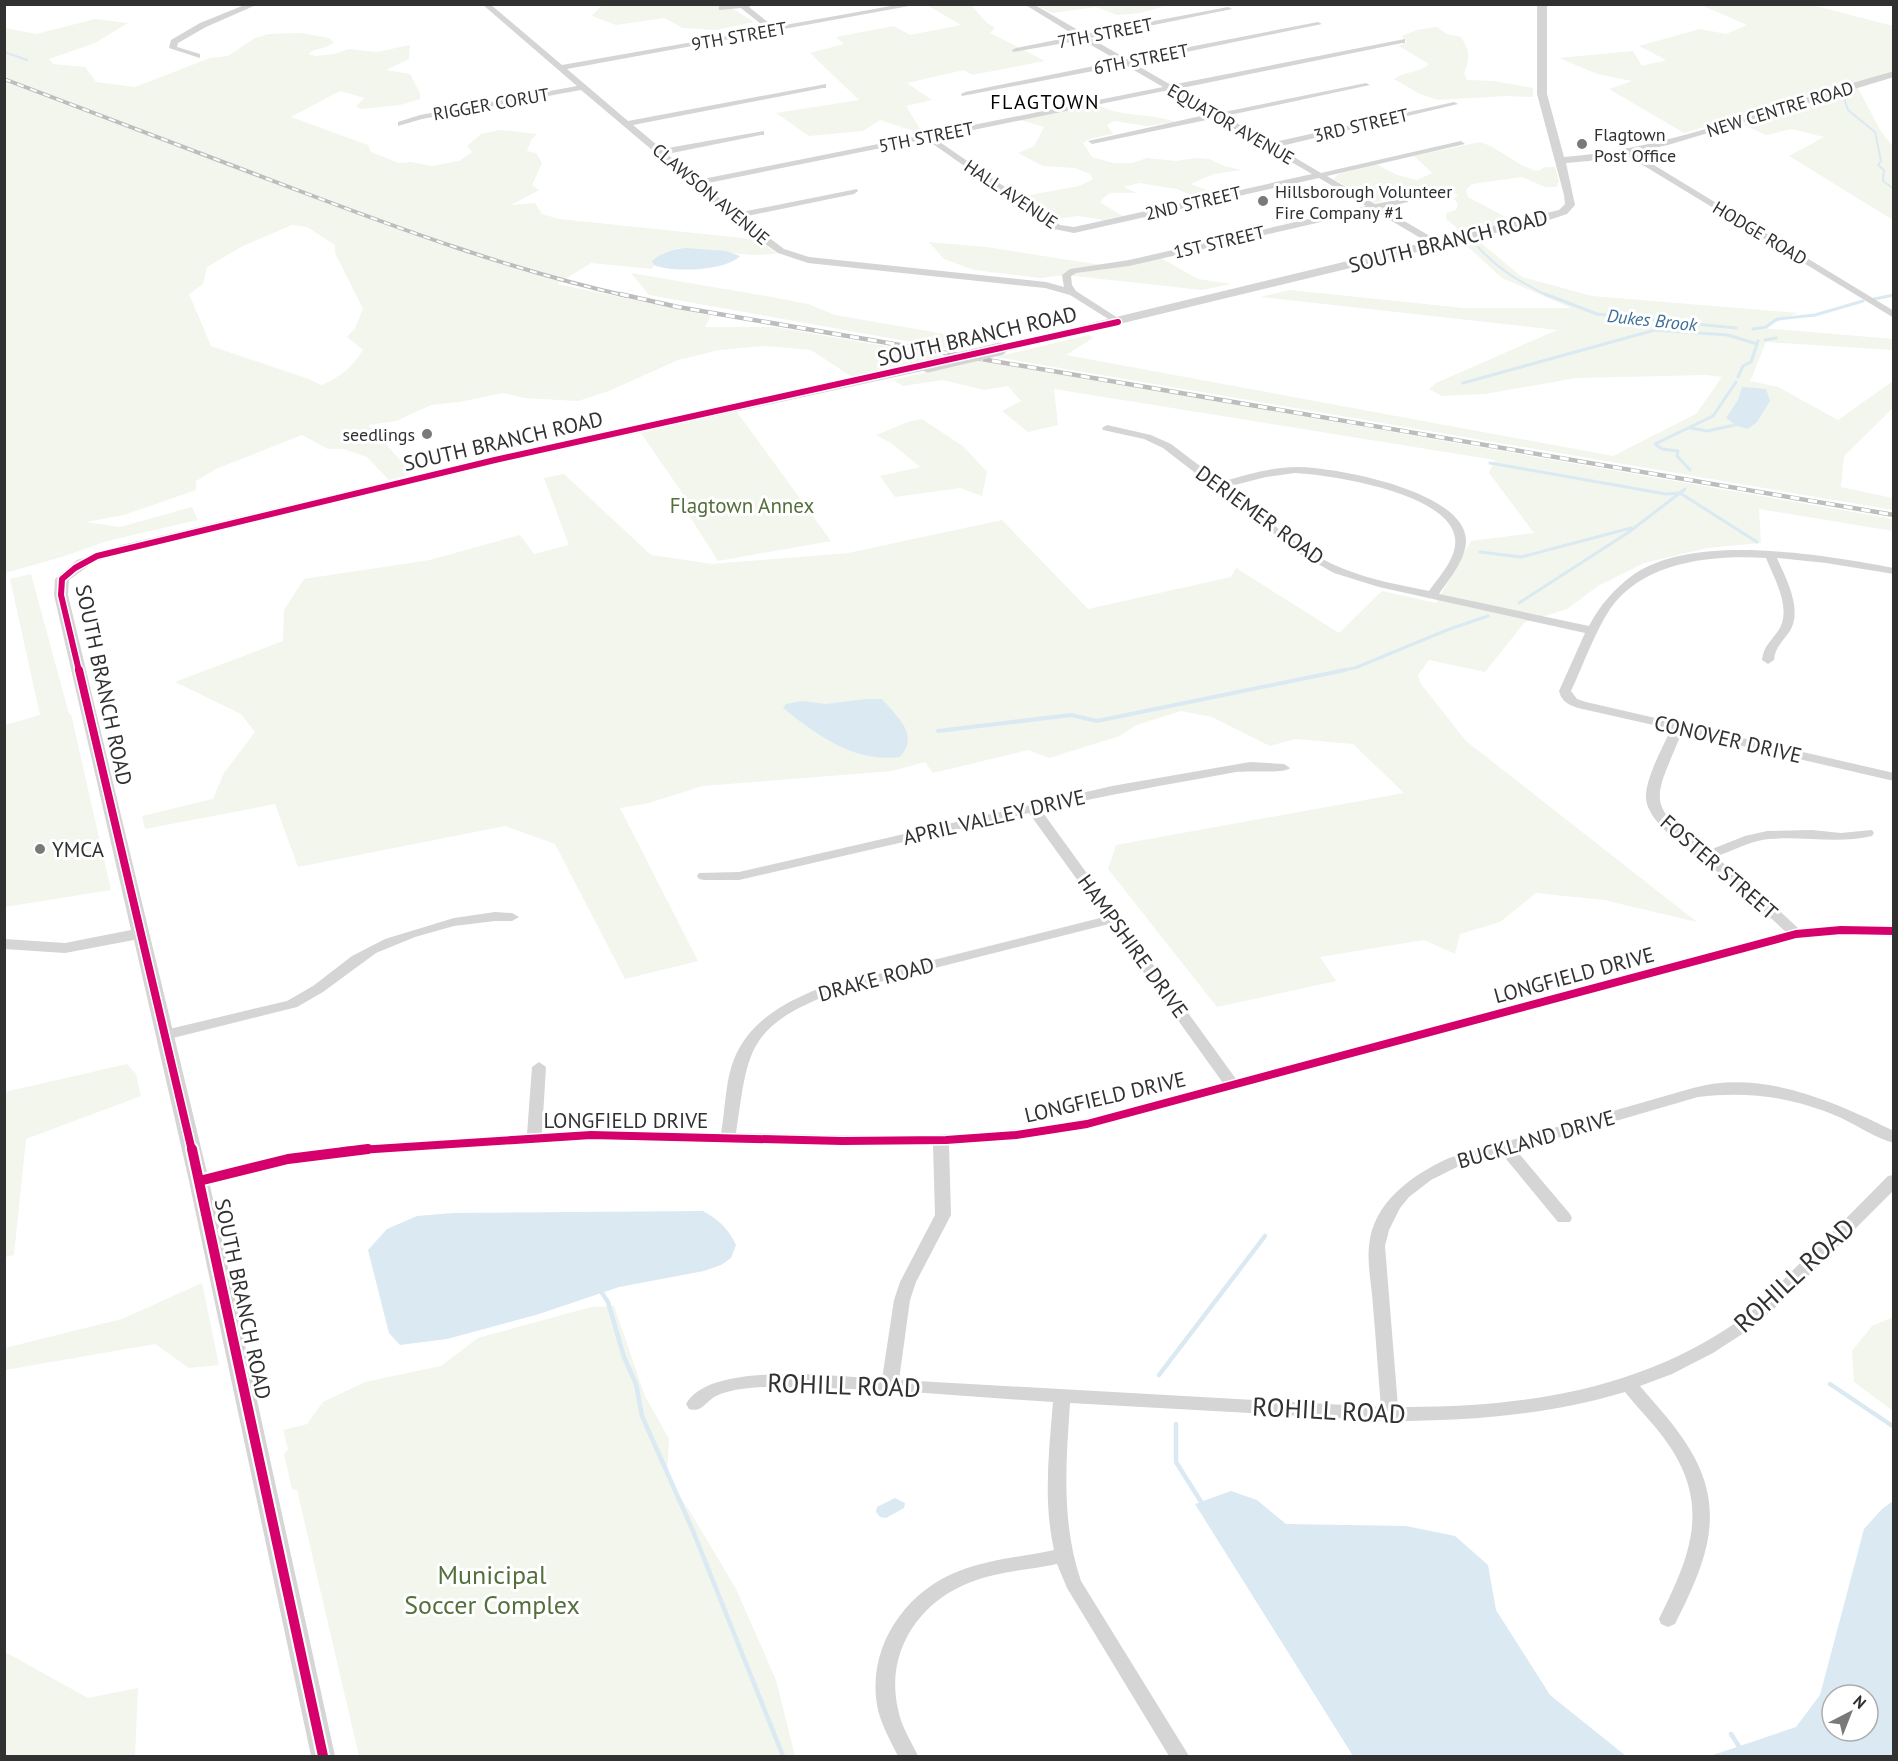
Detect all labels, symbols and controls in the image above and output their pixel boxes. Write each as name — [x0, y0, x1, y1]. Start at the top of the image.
street label: 7TH STREET — [1056, 13, 1154, 53]
street label: 9TH STREET — [690, 16, 788, 56]
street label: 6TH STREET — [1092, 39, 1190, 79]
street label: NEW CENTRE ROAD — [1704, 76, 1856, 142]
street label: EQUATOR AVENUE — [1164, 78, 1298, 170]
street label: RIGGER CORUT — [431, 82, 551, 126]
district label: FLAGTOWN — [990, 89, 1100, 115]
street label: 3RD STREET — [1311, 103, 1411, 147]
street label: 5TH STREET — [877, 117, 975, 157]
place label: Flagtown Post Office — [1594, 123, 1676, 167]
marker: Flagtown Post Office — [1575, 137, 1589, 151]
street label: CLAWSON AVENUE — [648, 138, 774, 250]
street label: HALL AVENUE — [960, 154, 1062, 234]
place label: Hillsborough Volunteer Fire Company #1 — [1275, 180, 1452, 224]
street label: 2ND STREET — [1143, 181, 1243, 225]
marker: Hillsborough Volunteer Fire Company #1 — [1256, 194, 1270, 208]
street label: HODGE ROAD — [1709, 196, 1811, 270]
street label: SOUTH BRANCH ROAD — [1346, 203, 1550, 279]
street label: 1ST STREET — [1171, 220, 1267, 264]
street label: SOUTH BRANCH ROAD — [874, 300, 1080, 372]
water label: Dukes Brook — [1606, 304, 1699, 336]
street label: SOUTH BRANCH ROAD — [400, 405, 606, 477]
place label: seedlings — [342, 423, 415, 446]
marker: seedlings — [420, 427, 434, 441]
street label: DERIEMER ROAD — [1190, 459, 1330, 571]
park label: Flagtown Annex — [670, 492, 815, 519]
street label: SOUTH BRANCH ROAD — [70, 582, 138, 788]
street label: CONOVER DRIVE — [1652, 709, 1804, 769]
street label: APRIL VALLEY DRIVE — [900, 783, 1088, 851]
street label: FOSTER STREET — [1655, 809, 1784, 926]
place label: YMCA — [52, 836, 105, 863]
marker: YMCA — [33, 842, 47, 856]
street label: HAMPSHIRE DRIVE — [1072, 869, 1194, 1023]
street label: LONGFIELD DRIVE — [1491, 941, 1657, 1009]
street label: DRAKE ROAD — [815, 951, 937, 1007]
street label: LONGFIELD DRIVE — [1022, 1065, 1188, 1129]
street label: BUCKLAND DRIVE — [1454, 1104, 1618, 1174]
street label: LONGFIELD DRIVE — [544, 1107, 708, 1134]
street label: SOUTH BRANCH ROAD — [209, 1196, 277, 1402]
street label: ROHILL ROAD — [1727, 1211, 1861, 1339]
street label: ROHILL ROAD — [767, 1366, 921, 1404]
street label: ROHILL ROAD — [1251, 1390, 1407, 1430]
park label: Municipal Soccer Complex — [404, 1558, 580, 1621]
north arrow — [1820, 1683, 1880, 1743]
text: N — [1849, 1691, 1871, 1713]

